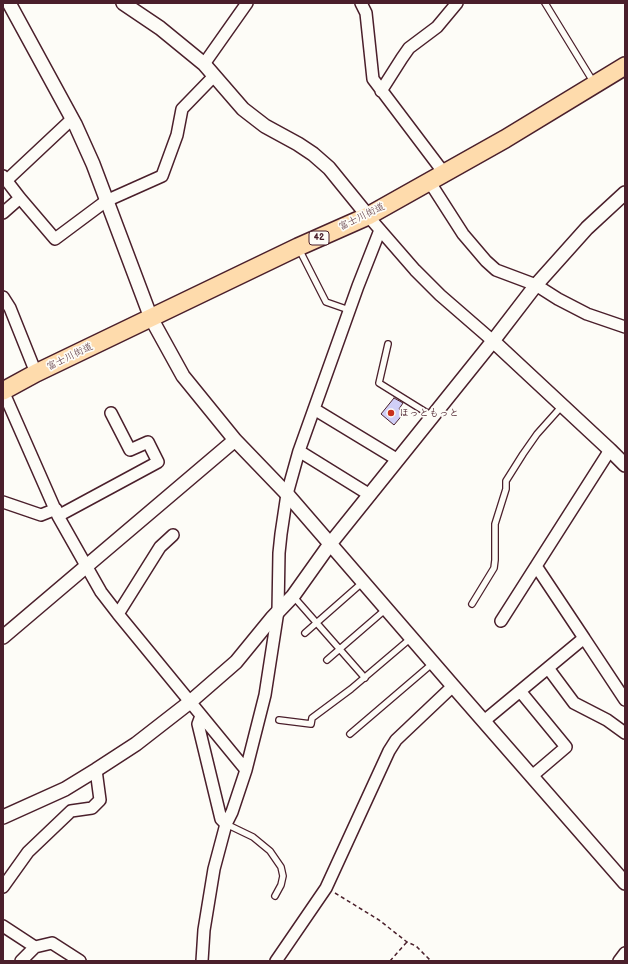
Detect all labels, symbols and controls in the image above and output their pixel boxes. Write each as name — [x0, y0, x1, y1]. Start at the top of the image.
street label: 富士川街道 — [337, 201, 387, 233]
road number: 42 — [309, 231, 329, 245]
street label: 富士川街道 — [45, 341, 95, 373]
place label: ほっともっと — [399, 407, 459, 419]
marker: ほっともっと — [386, 408, 396, 418]

